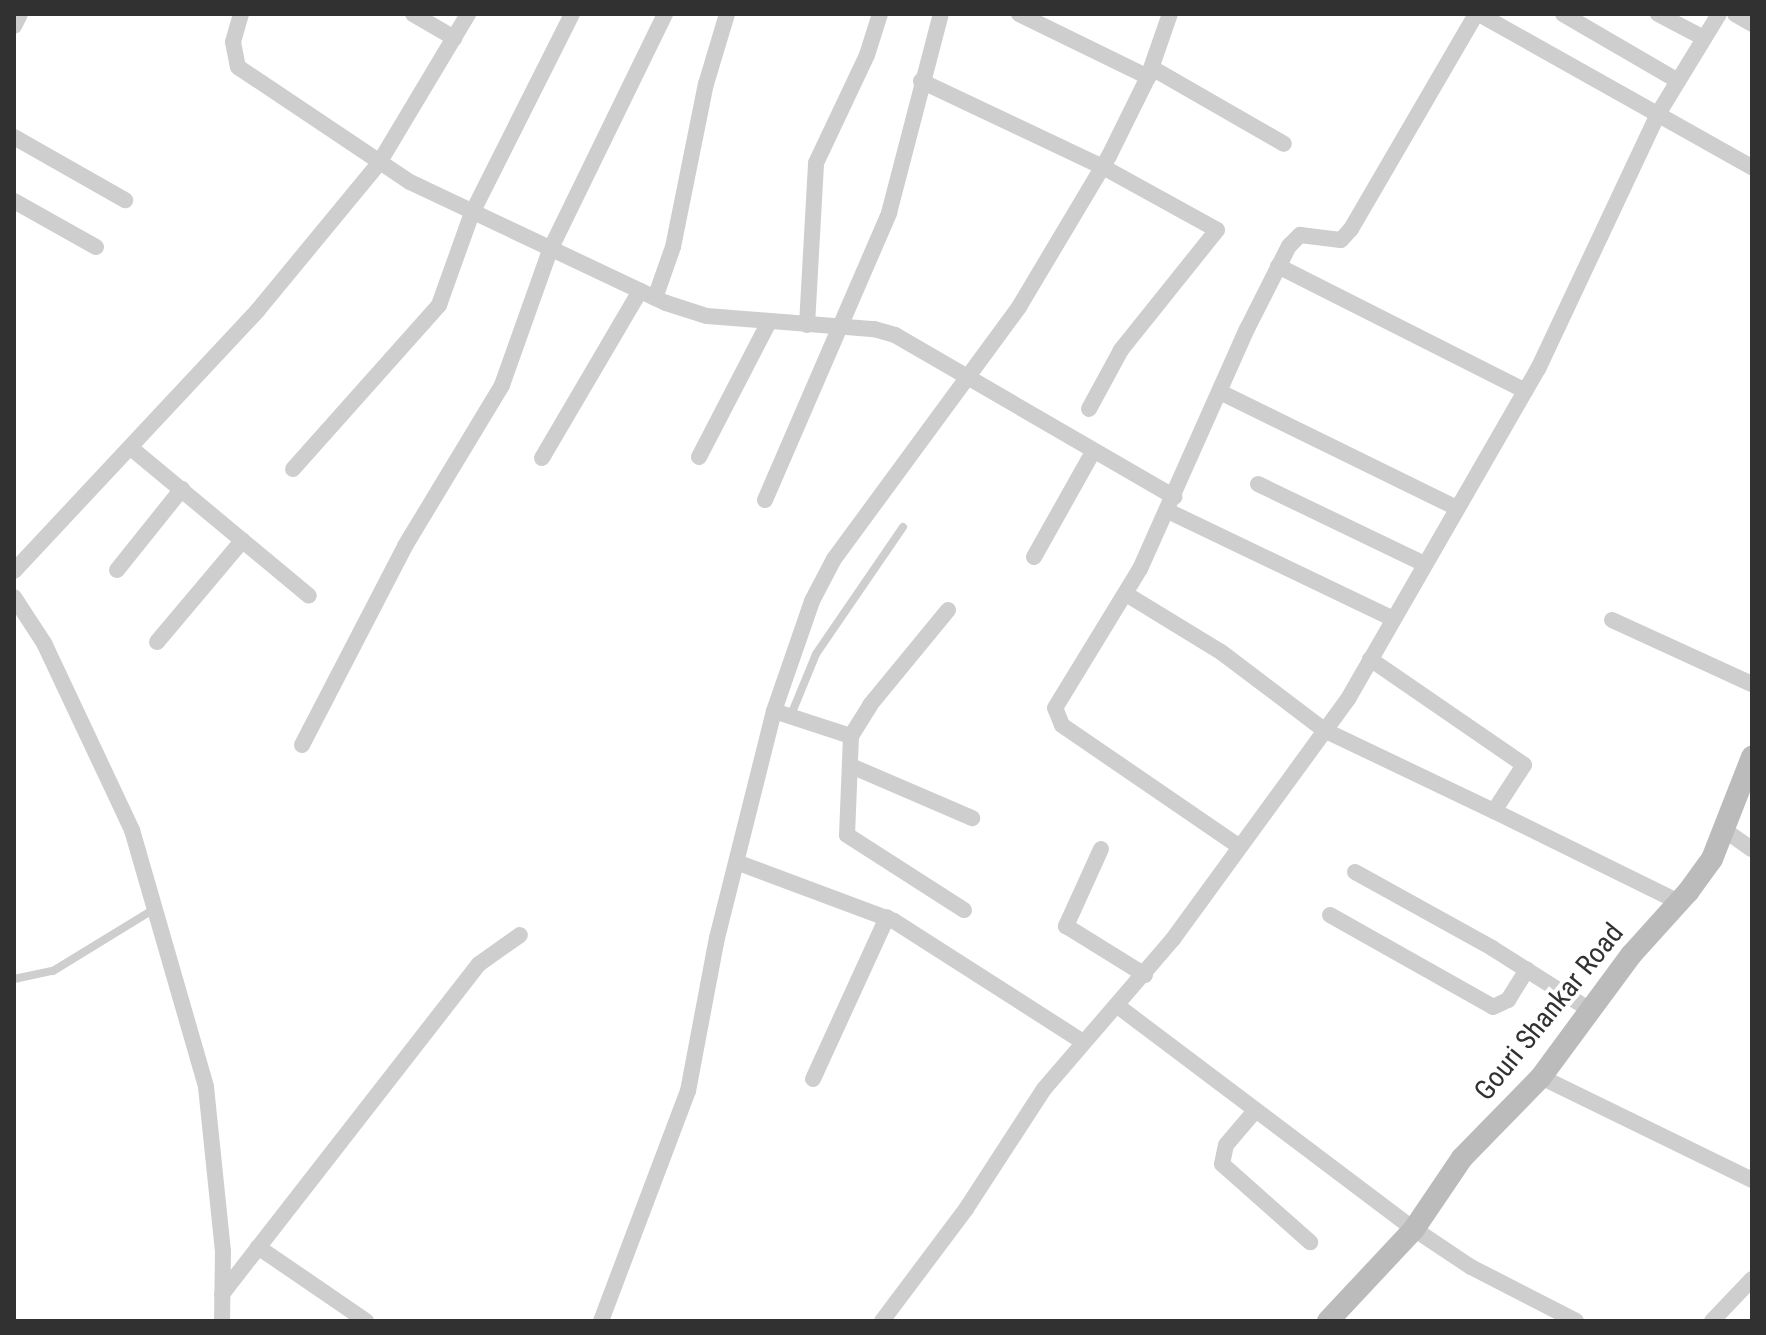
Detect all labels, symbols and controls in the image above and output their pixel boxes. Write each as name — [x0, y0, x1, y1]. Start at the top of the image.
street label: Gouri Shankar Road — [1467, 917, 1631, 1107]

